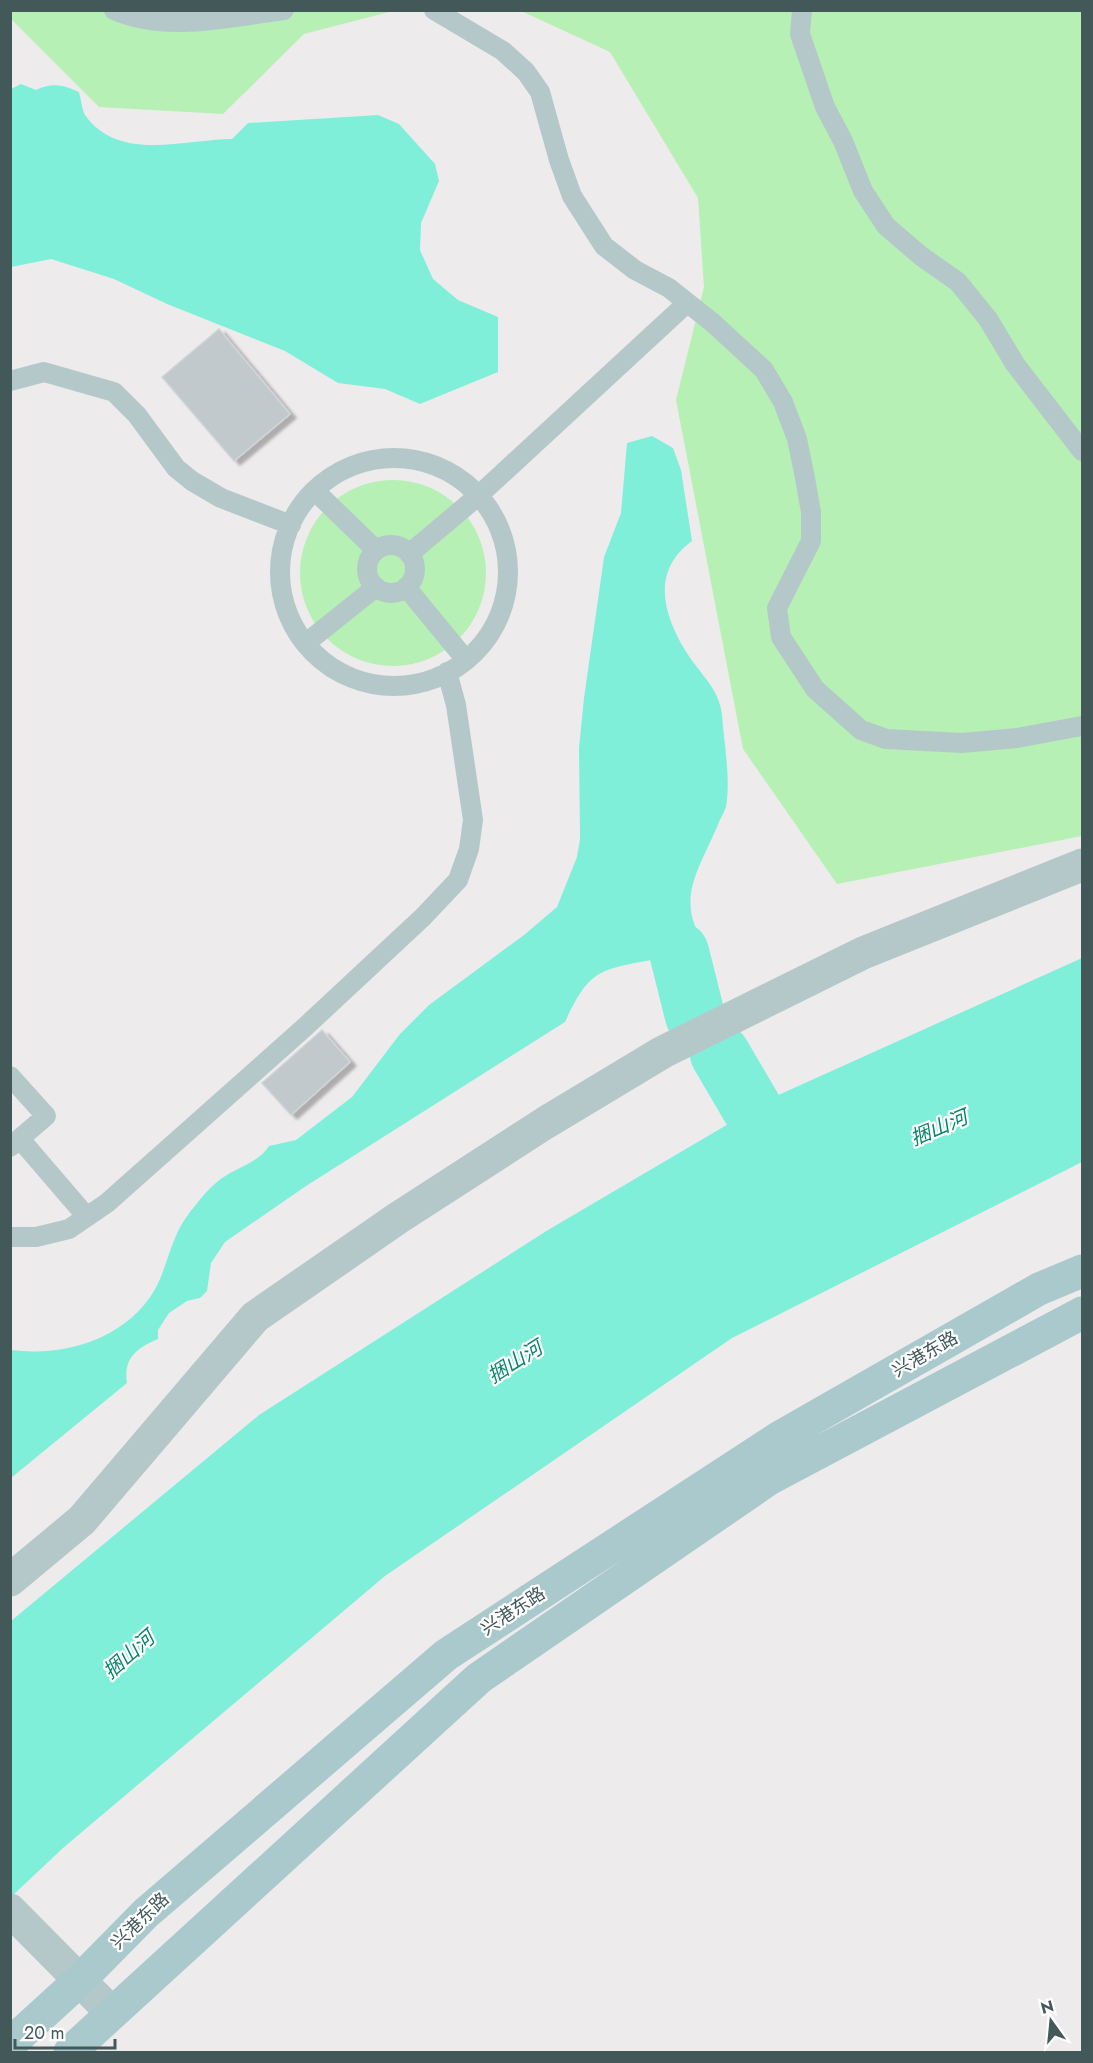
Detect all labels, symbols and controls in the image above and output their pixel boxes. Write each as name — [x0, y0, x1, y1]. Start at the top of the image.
water label: 捆山河 — [906, 1101, 976, 1153]
street label: 兴港东路 — [887, 1325, 963, 1383]
water label: 捆山河 — [482, 1332, 552, 1390]
street label: 兴港东路 — [476, 1580, 550, 1642]
water label: 捆山河 — [97, 1622, 164, 1686]
street label: 兴港东路 — [105, 1887, 175, 1955]
north arrow — [1021, 1991, 1081, 2051]
text: N — [1038, 1994, 1056, 2020]
scale bar — [15, 2012, 116, 2050]
text: 20 m — [24, 2020, 64, 2046]

